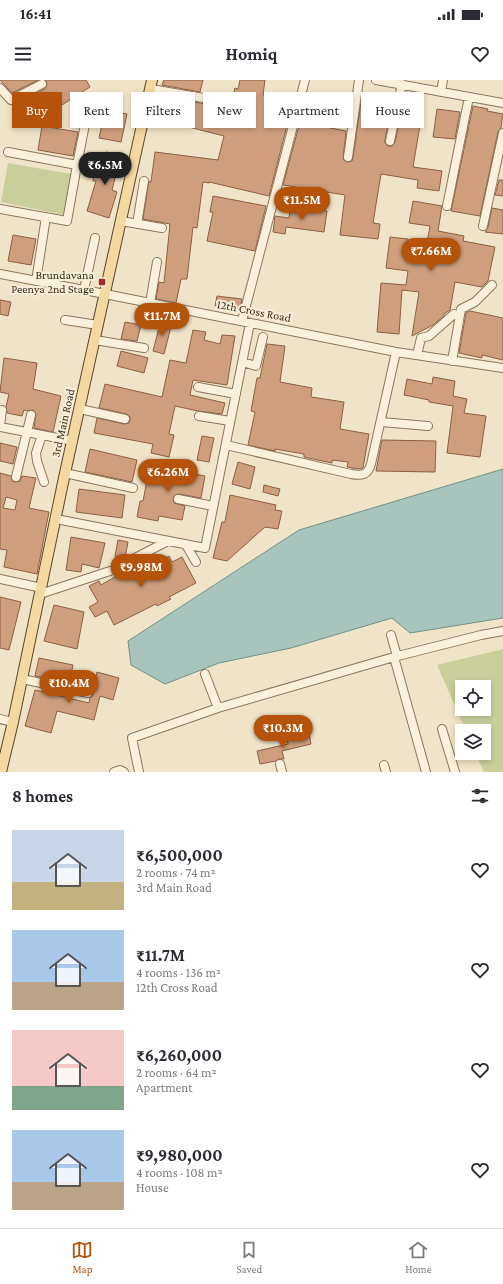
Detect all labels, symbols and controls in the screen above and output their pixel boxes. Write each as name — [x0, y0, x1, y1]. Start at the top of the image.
text: 16:41 — [20, 6, 52, 22]
icon: menu — [12, 43, 34, 65]
icon: heart — [469, 43, 491, 65]
text: Homiq — [226, 44, 277, 64]
chip: Buy — [12, 92, 62, 128]
chip: Rent — [70, 92, 123, 128]
chip: Filters — [131, 92, 195, 128]
chip: New — [203, 92, 256, 128]
chip: Apartment — [264, 92, 353, 128]
chip: House — [361, 92, 424, 128]
pin: ₹6.5M — [77, 152, 133, 186]
text: ₹6.5M — [88, 157, 122, 172]
pin: ₹11.5M — [269, 187, 335, 221]
text: ₹11.5M — [283, 192, 321, 207]
pin: ₹7.66M — [398, 238, 464, 272]
text: ₹7.66M — [411, 243, 451, 258]
place label: Brundavana Peenya 2nd Stage — [11, 268, 94, 296]
marker: Brundavana Peenya 2nd Stage — [97, 277, 107, 287]
street label: 12th Cross Road — [216, 297, 293, 325]
pin: ₹11.7M — [129, 303, 195, 337]
text: ₹11.7M — [143, 308, 181, 323]
street label: 3rd Main Road — [48, 387, 78, 459]
pin: ₹6.26M — [135, 459, 201, 493]
text: ₹6.26M — [147, 464, 189, 479]
pin: ₹9.98M — [108, 554, 174, 588]
text: ₹9.98M — [120, 559, 162, 574]
pin: ₹10.4M — [36, 670, 102, 704]
text: ₹10.4M — [49, 675, 90, 690]
map controls — [455, 680, 491, 760]
button: locate — [455, 680, 491, 716]
pin: ₹10.3M — [250, 715, 316, 749]
text: ₹10.3M — [263, 720, 303, 735]
button: layers — [455, 724, 491, 760]
icon: filters — [469, 785, 491, 807]
text: 8 homes — [12, 787, 73, 806]
icon: home — [44, 846, 92, 894]
text: ₹6,500,000 — [136, 846, 223, 865]
icon: heart — [469, 859, 491, 881]
text: 2 rooms · 74 m² — [136, 865, 216, 880]
text: 3rd Main Road — [136, 880, 212, 895]
icon: home — [44, 946, 92, 994]
text: ₹11.7M — [136, 946, 185, 965]
icon: heart — [469, 959, 491, 981]
text: 4 rooms · 136 m² — [136, 965, 221, 980]
text: 12th Cross Road — [136, 980, 218, 995]
icon: home — [44, 1046, 92, 1094]
text: ₹6,260,000 — [136, 1046, 222, 1065]
icon: heart — [469, 1059, 491, 1081]
text: 2 rooms · 64 m² — [136, 1065, 217, 1080]
text: Apartment — [136, 1080, 193, 1095]
icon: home — [44, 1146, 92, 1194]
text: ₹9,980,000 — [136, 1146, 223, 1165]
icon: heart — [469, 1159, 491, 1181]
text: 4 rooms · 108 m² — [136, 1165, 223, 1180]
text: House — [136, 1180, 169, 1195]
tab: Map — [71, 1239, 93, 1275]
tab: Saved — [236, 1239, 262, 1275]
tab: Home — [405, 1239, 432, 1275]

